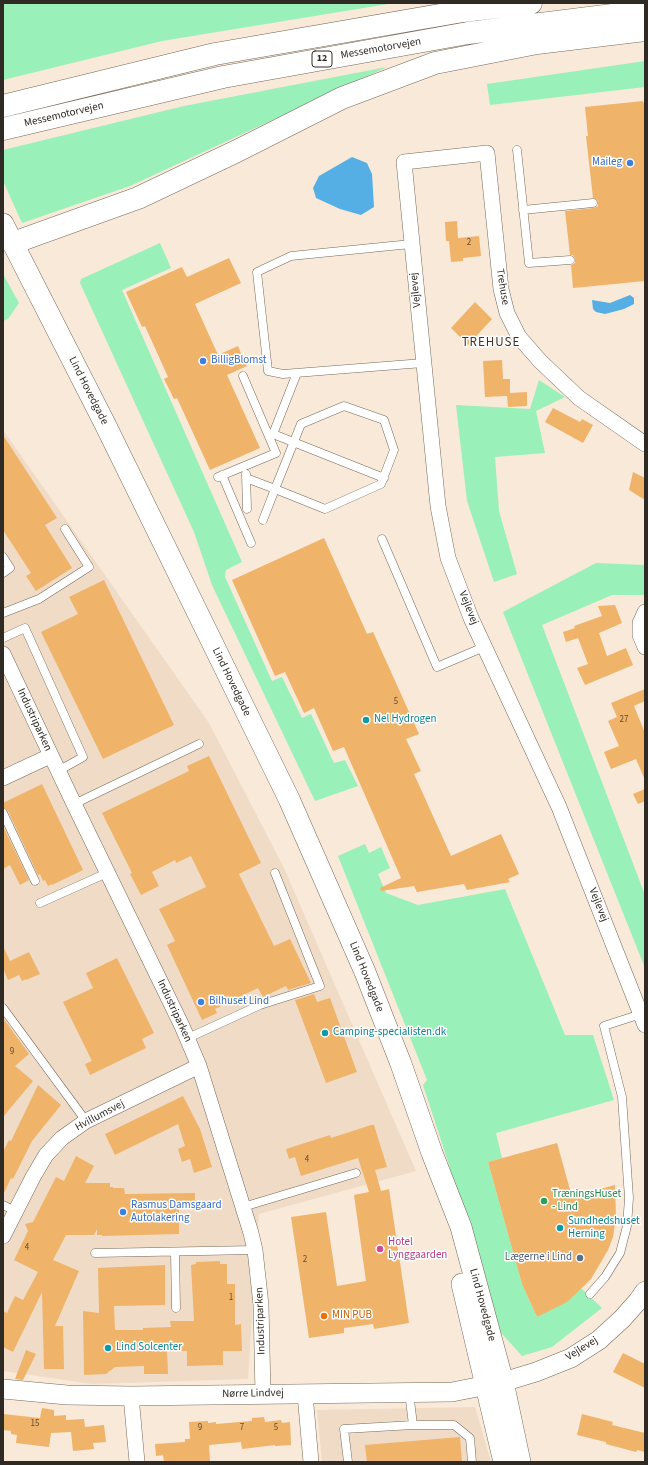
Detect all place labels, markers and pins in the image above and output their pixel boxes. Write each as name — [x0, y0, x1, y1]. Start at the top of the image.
place label: Maileg — [592, 156, 622, 170]
marker: Maileg — [625, 158, 635, 168]
place label: BilligBlomst — [211, 354, 266, 368]
marker: BilligBlomst — [198, 356, 208, 366]
place label: Nel Hydrogen — [374, 713, 436, 727]
marker: Nel Hydrogen — [361, 715, 371, 725]
place label: Bilhuset Lind — [209, 995, 269, 1009]
marker: Bilhuset Lind — [196, 997, 206, 1007]
place label: Camping-specialisten.dk — [333, 1026, 446, 1040]
marker: Camping-specialisten.dk — [320, 1028, 330, 1038]
place label: TræningsHuset - Lind — [552, 1188, 621, 1214]
marker: TræningsHuset - Lind — [539, 1196, 549, 1206]
place label: Rasmus Damsgaard Autolakering — [131, 1199, 222, 1225]
marker: Rasmus Damsgaard Autolakering — [118, 1207, 128, 1217]
place label: Sundhedshuset Herning — [568, 1215, 640, 1241]
marker: Sundhedshuset Herning — [555, 1223, 565, 1233]
place label: Hotel Lynggaarden — [388, 1236, 447, 1262]
marker: Hotel Lynggaarden — [375, 1244, 385, 1254]
place label: Lægerne i Lind — [505, 1251, 572, 1265]
marker: Lægerne i Lind — [575, 1253, 585, 1263]
place label: MIN PUB — [332, 1309, 372, 1323]
marker: MIN PUB — [319, 1311, 329, 1321]
place label: Lind Solcenter — [116, 1341, 182, 1355]
marker: Lind Solcenter — [103, 1343, 113, 1353]

